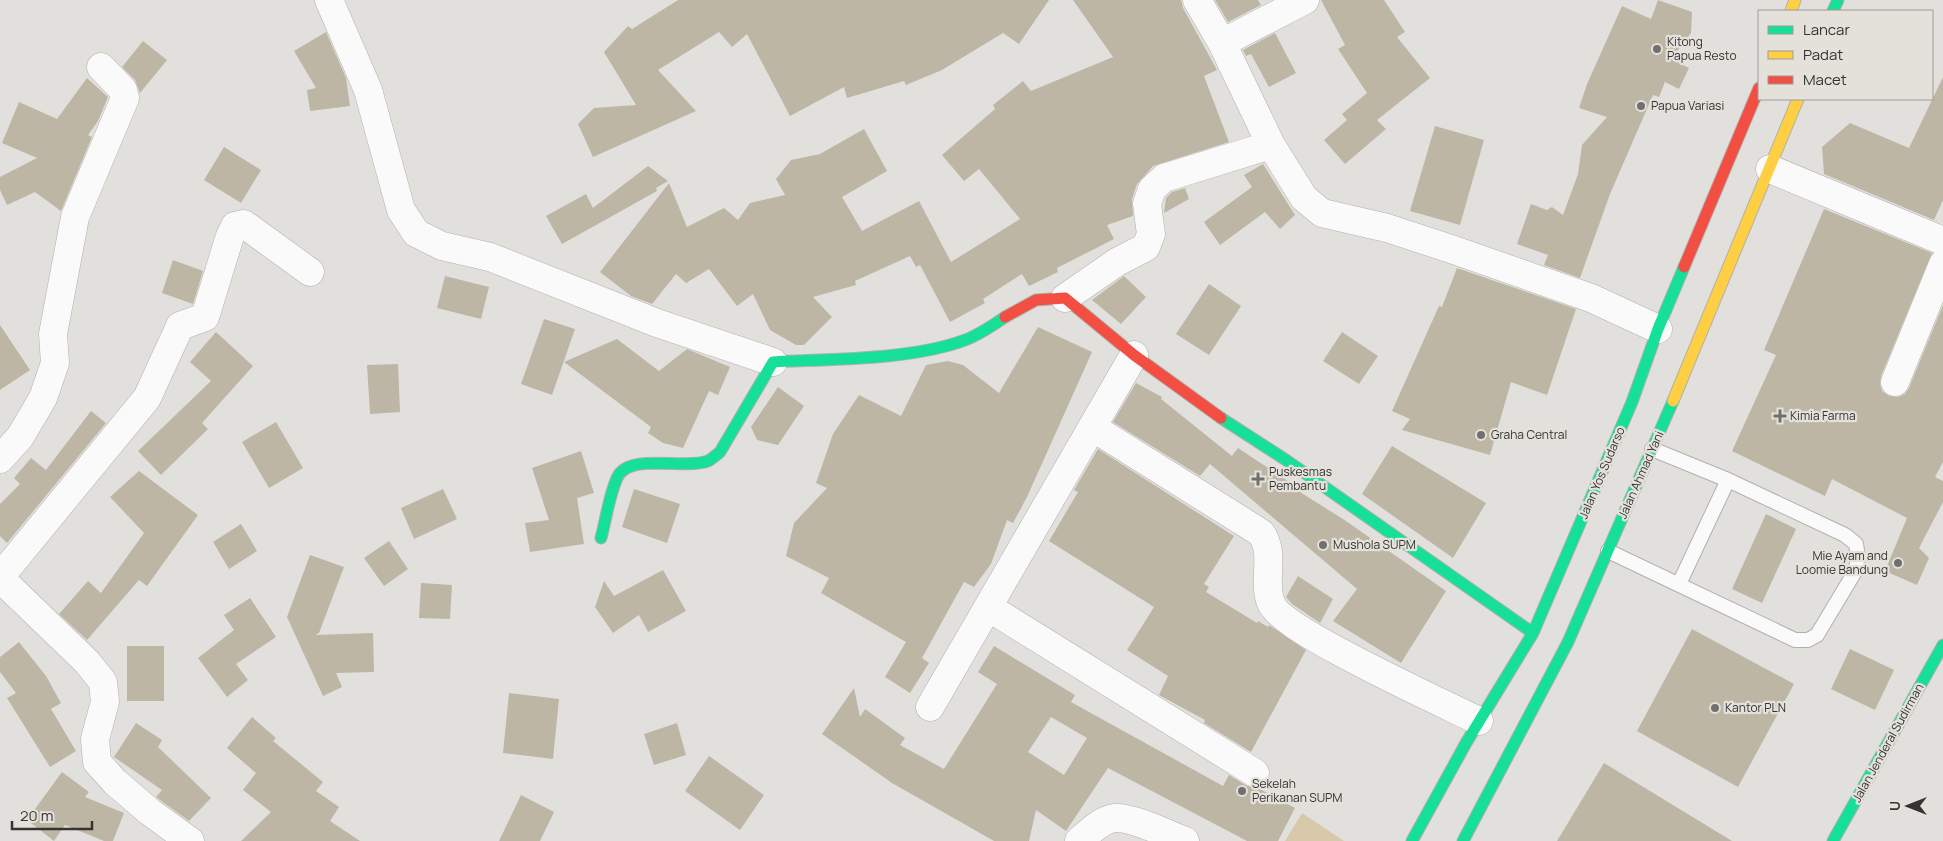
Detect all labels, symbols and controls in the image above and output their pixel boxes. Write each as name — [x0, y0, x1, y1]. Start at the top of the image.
legend — [1758, 10, 1933, 100]
text: Lancar — [1803, 19, 1850, 40]
place label: Kitong Papua Resto — [1667, 33, 1736, 64]
marker: Kitong Papua Resto — [1651, 43, 1663, 55]
text: Padat — [1803, 44, 1843, 65]
text: Macet — [1803, 69, 1847, 90]
place label: Papua Variasi — [1651, 97, 1724, 114]
marker: Papua Variasi — [1635, 100, 1647, 112]
place label: Kimia Farma — [1790, 407, 1856, 424]
marker: Kimia Farma — [1774, 410, 1786, 422]
street label: Jalan Yos Sudarso — [1574, 424, 1629, 521]
place label: Graha Central — [1491, 426, 1567, 443]
street label: Jalan Ahmad Yani — [1614, 428, 1668, 521]
marker: Graha Central — [1475, 429, 1487, 441]
place label: Puskesmas Pembantu — [1269, 463, 1332, 494]
marker: Puskesmas Pembantu — [1251, 472, 1265, 486]
place label: Mushola SUPM — [1333, 536, 1416, 553]
marker: Mushola SUPM — [1317, 539, 1329, 551]
place label: Mie Ayam and Loomie Bandung — [1796, 547, 1888, 578]
marker: Mie Ayam and Loomie Bandung — [1892, 557, 1904, 569]
street label: Jalan Jenderal Sudirman — [1848, 680, 1927, 805]
place label: Kantor PLN — [1725, 699, 1786, 716]
marker: Kantor PLN — [1709, 702, 1721, 714]
place label: Sekelah Perikanan SUPM — [1252, 775, 1342, 806]
north arrow — [1883, 781, 1933, 831]
marker: Sekelah Perikanan SUPM — [1236, 785, 1248, 797]
scale bar — [12, 798, 92, 830]
text: U — [1885, 801, 1904, 811]
text: 20 m — [20, 805, 53, 826]

